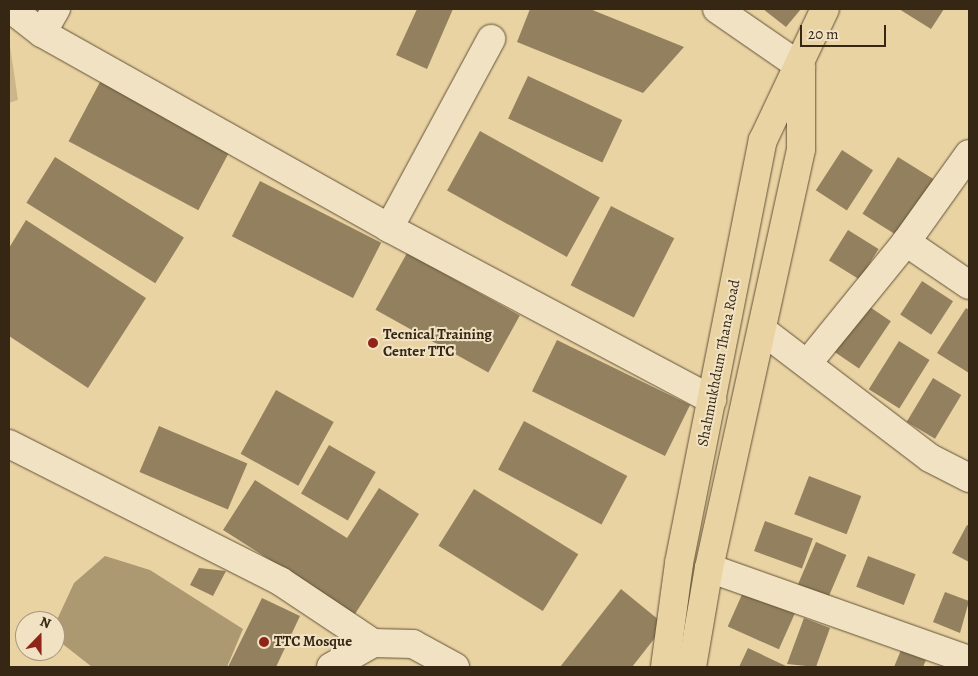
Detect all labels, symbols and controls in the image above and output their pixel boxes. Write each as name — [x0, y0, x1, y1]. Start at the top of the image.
scale bar — [803, 15, 889, 47]
text: 20 m — [808, 24, 839, 44]
street label: Shahmukhdum Thana Road — [694, 278, 744, 448]
place label: Tecnical Training Center TTC — [383, 325, 492, 360]
marker: Tecnical Training Center TTC — [367, 337, 379, 349]
north arrow — [15, 611, 65, 661]
text: N — [37, 612, 54, 633]
place label: TTC Mosque — [274, 633, 352, 651]
marker: TTC Mosque — [258, 636, 270, 648]

